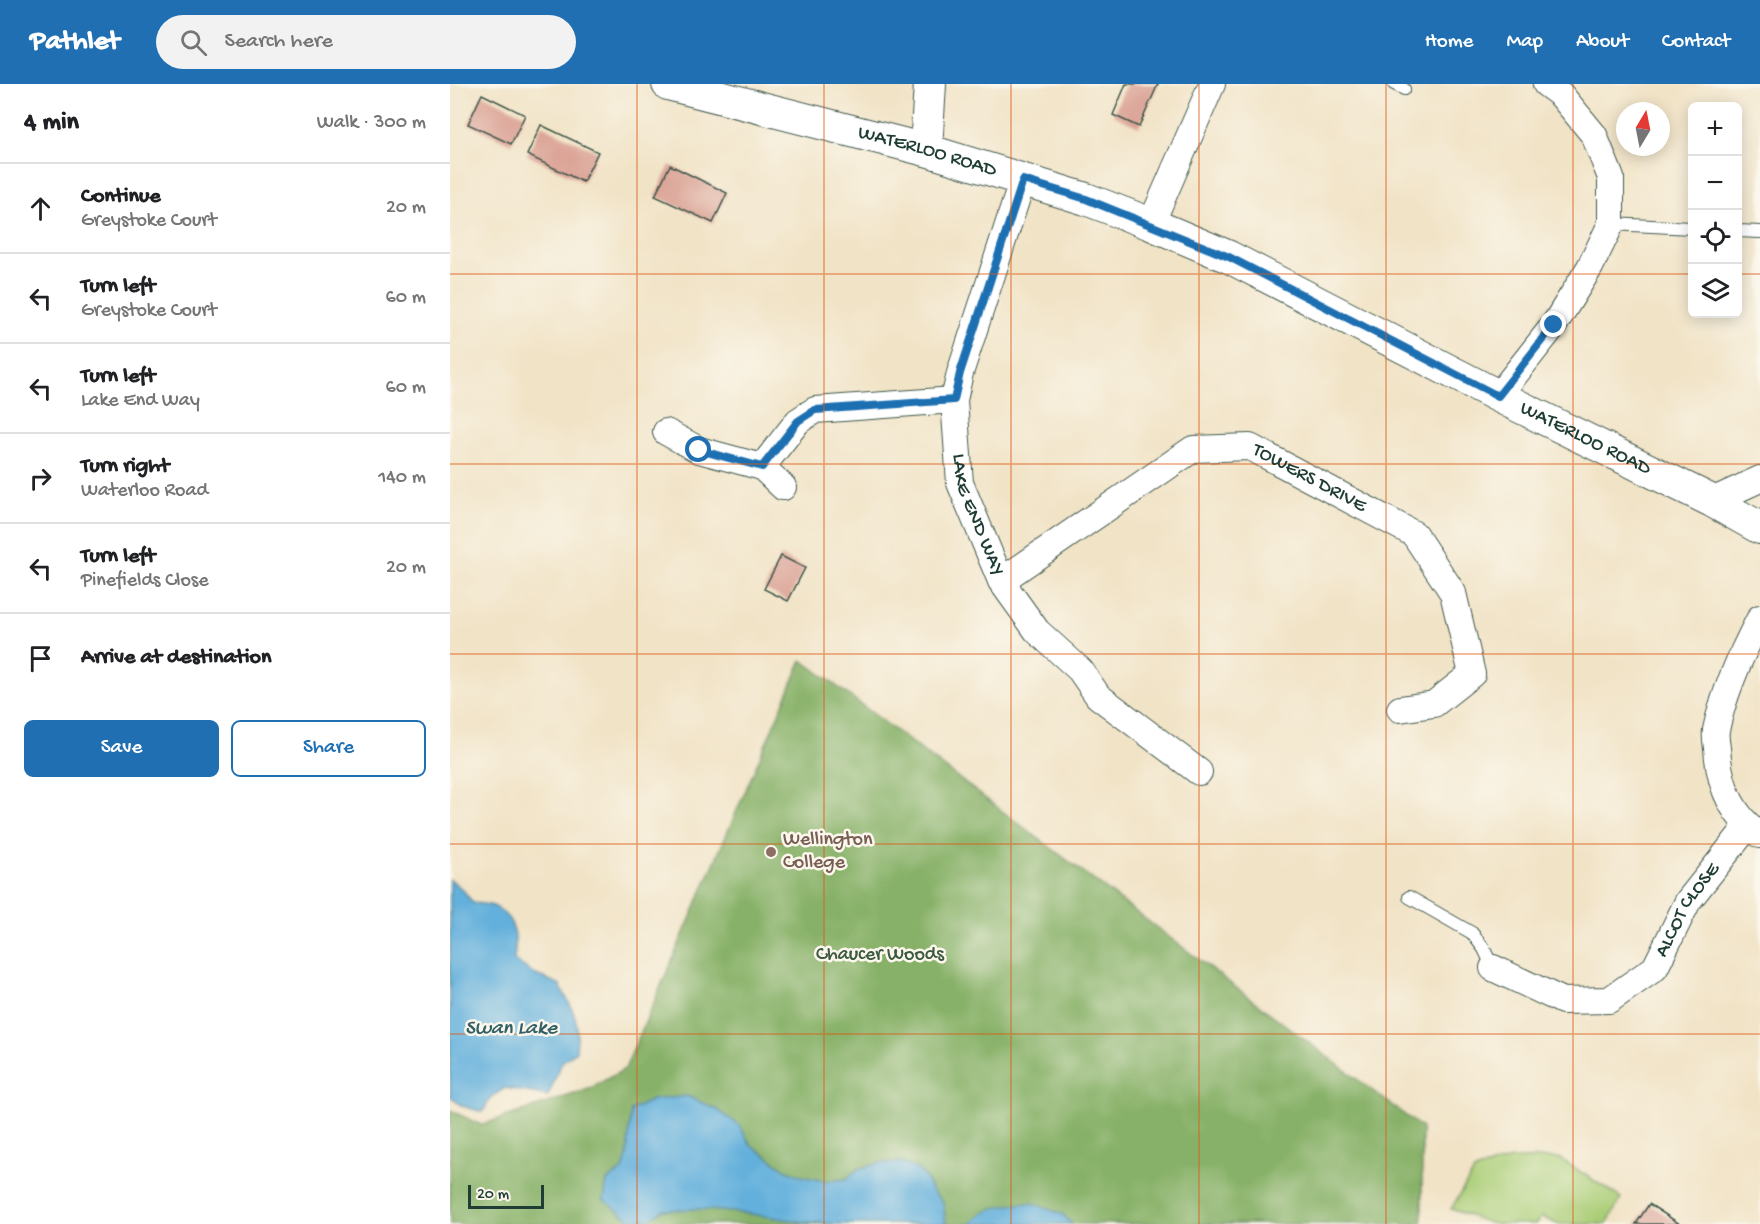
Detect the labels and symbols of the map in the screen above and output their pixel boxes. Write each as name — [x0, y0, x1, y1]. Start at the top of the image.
north arrow — [1616, 102, 1670, 156]
street label: WATERLOO ROAD — [856, 122, 1000, 183]
route end — [1540, 311, 1566, 337]
street label: WATERLOO ROAD — [1516, 397, 1655, 481]
route start — [685, 436, 711, 462]
street label: TOWERS DRIVE — [1247, 438, 1371, 519]
street label: LAKE END WAY — [946, 453, 1009, 579]
place label: Wellington College — [783, 829, 873, 875]
marker: Wellington College — [764, 845, 778, 859]
street label: ALCOT CLOSE — [1651, 857, 1726, 961]
park label: Chaucer Woods — [816, 944, 945, 967]
water label: Swan Lake — [465, 1017, 558, 1042]
scale bar — [468, 1182, 544, 1210]

